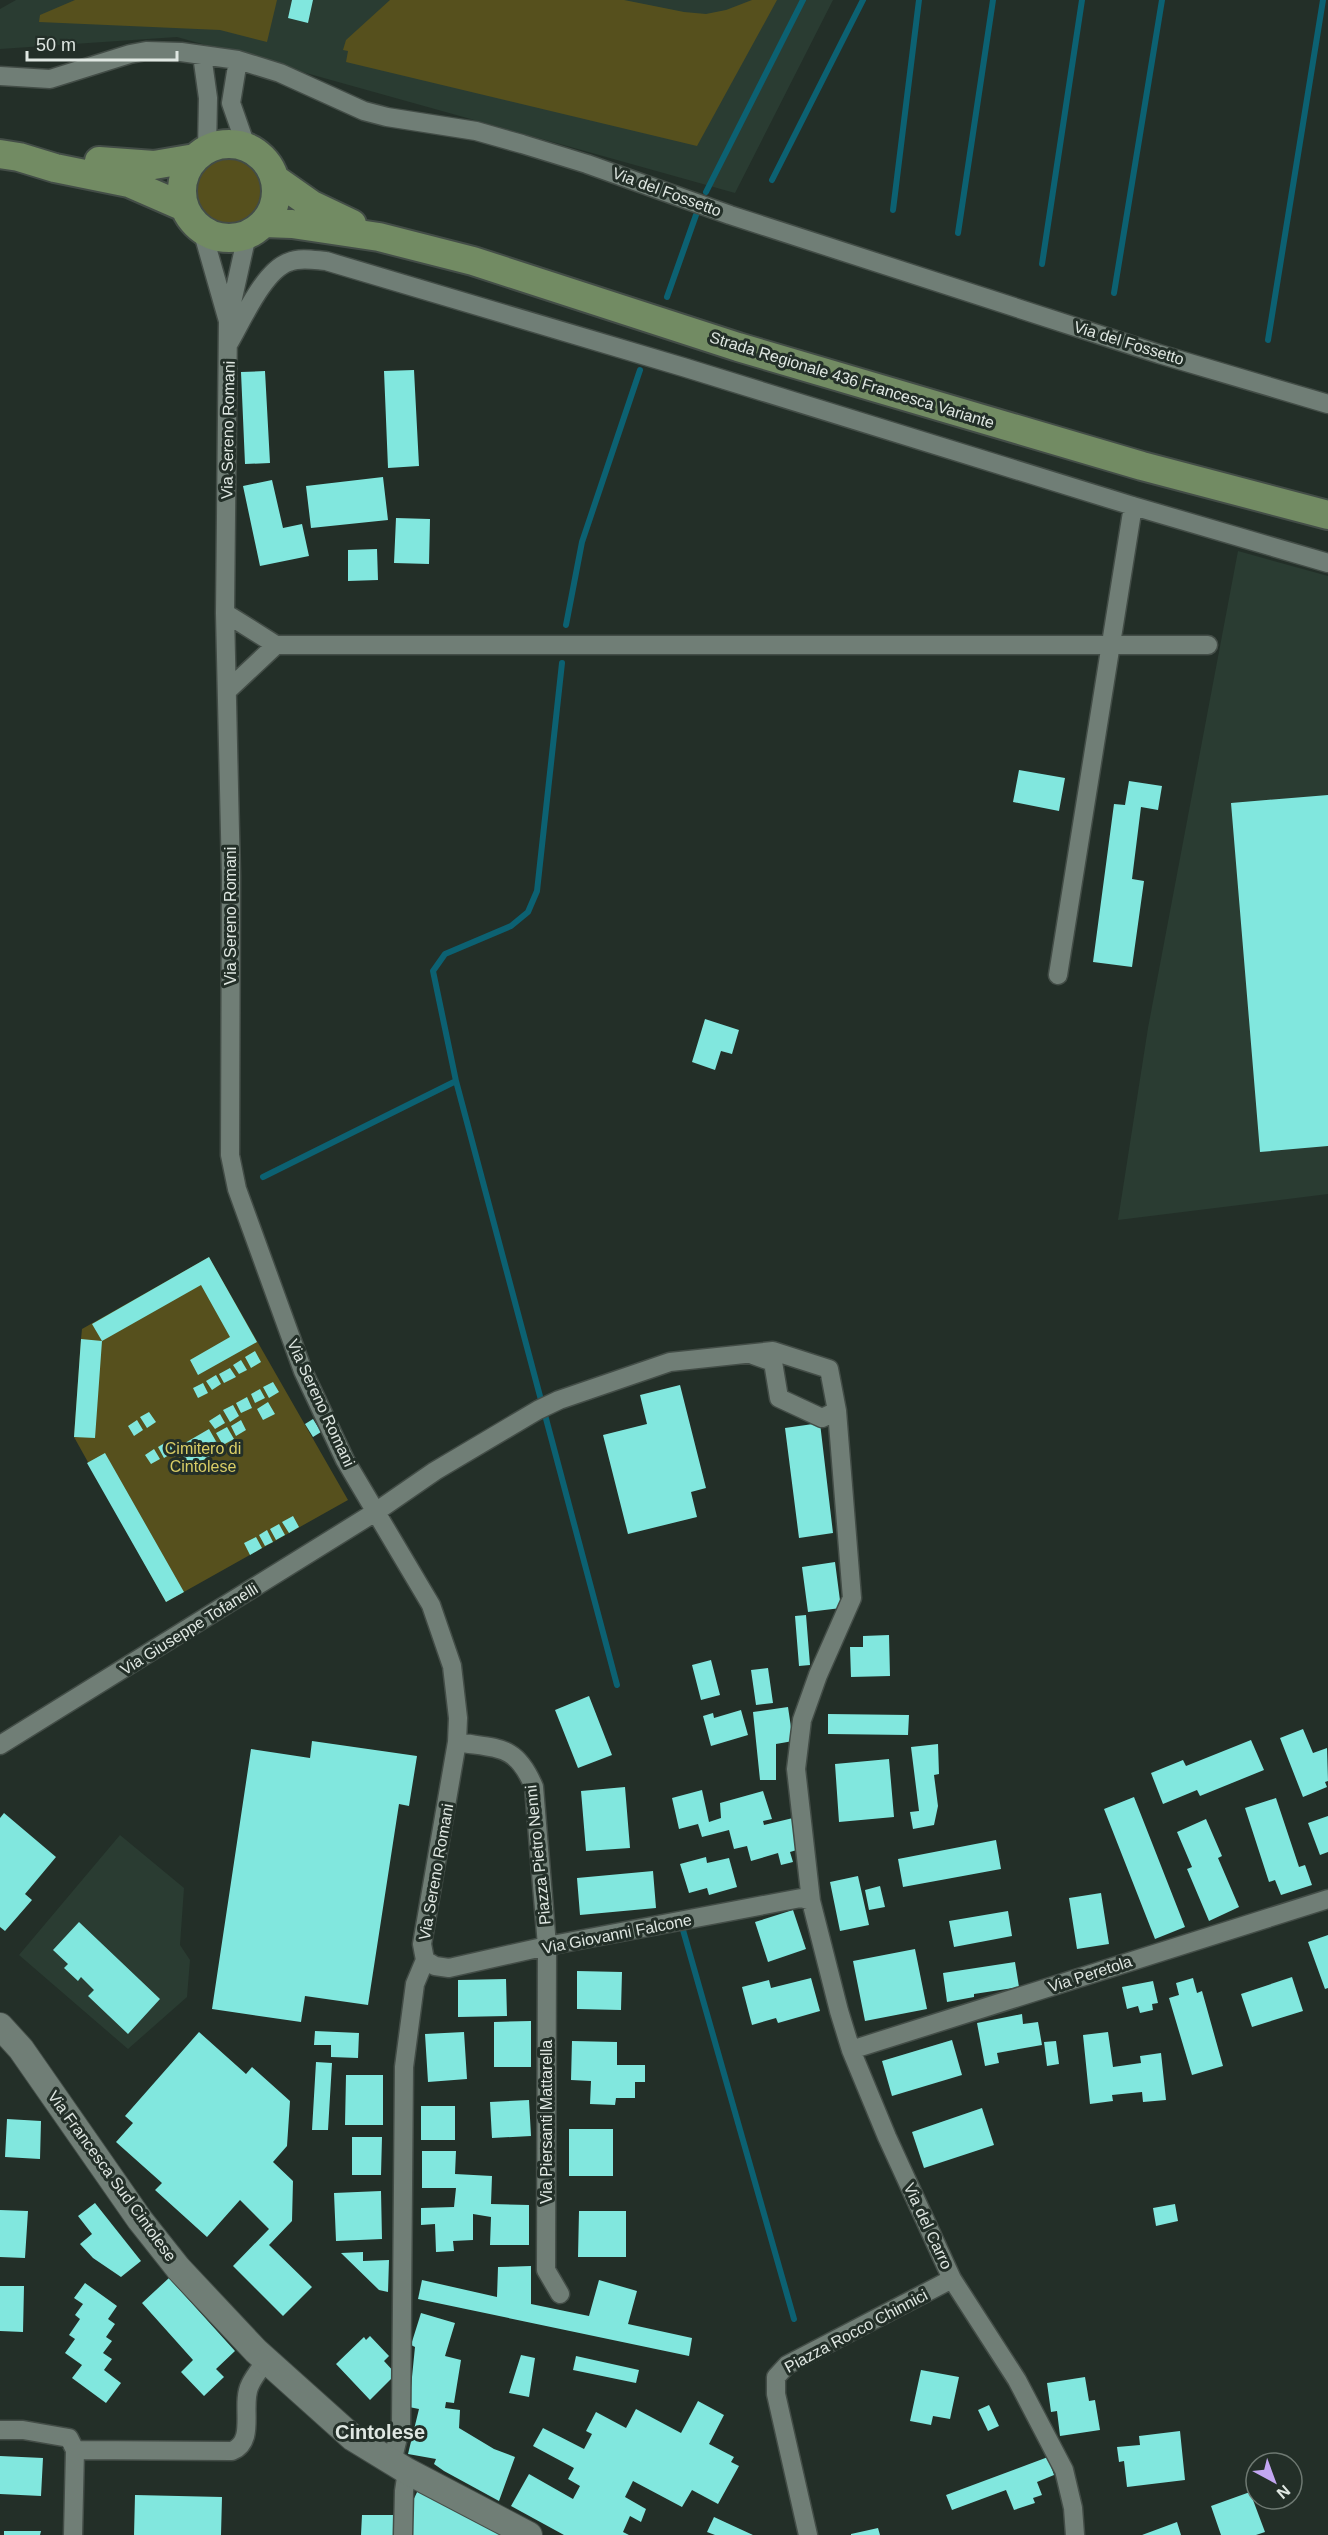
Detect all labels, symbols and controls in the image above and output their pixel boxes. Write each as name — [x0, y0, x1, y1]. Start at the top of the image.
scale bar — [27, 24, 177, 62]
text: 50 m — [36, 35, 76, 55]
street label: Via del Fossetto — [610, 164, 724, 220]
street label: Via del Fossetto — [1072, 318, 1186, 368]
street label: Strada Regionale 436 Francesca Variante — [708, 328, 996, 432]
street label: Via Sereno Romani — [218, 361, 238, 499]
street label: Via Sereno Romani — [222, 847, 239, 985]
street label: Via Sereno Romani — [284, 1337, 358, 1469]
park label: Cimitero di Cintolese — [165, 1440, 241, 1475]
street label: Via Giuseppe Tofanelli — [117, 1580, 261, 1678]
street label: Piazza Pietro Nenni — [522, 1784, 554, 1926]
street label: Via Sereno Romani — [416, 1802, 456, 1942]
street label: Via Giovanni Falcone — [541, 1911, 693, 1957]
street label: Via Peretola — [1046, 1952, 1134, 1996]
street label: Via Piersanti Mattarella — [538, 2040, 555, 2204]
street label: Via Francesca Sud Cintolese — [45, 2088, 179, 2264]
street label: Via del Carro — [901, 2180, 955, 2272]
street label: Piazza Rocco Chinnici — [782, 2286, 930, 2376]
district label: Cintolese — [335, 2421, 425, 2443]
north arrow — [1244, 2451, 1304, 2511]
text: N — [1274, 2482, 1293, 2502]

